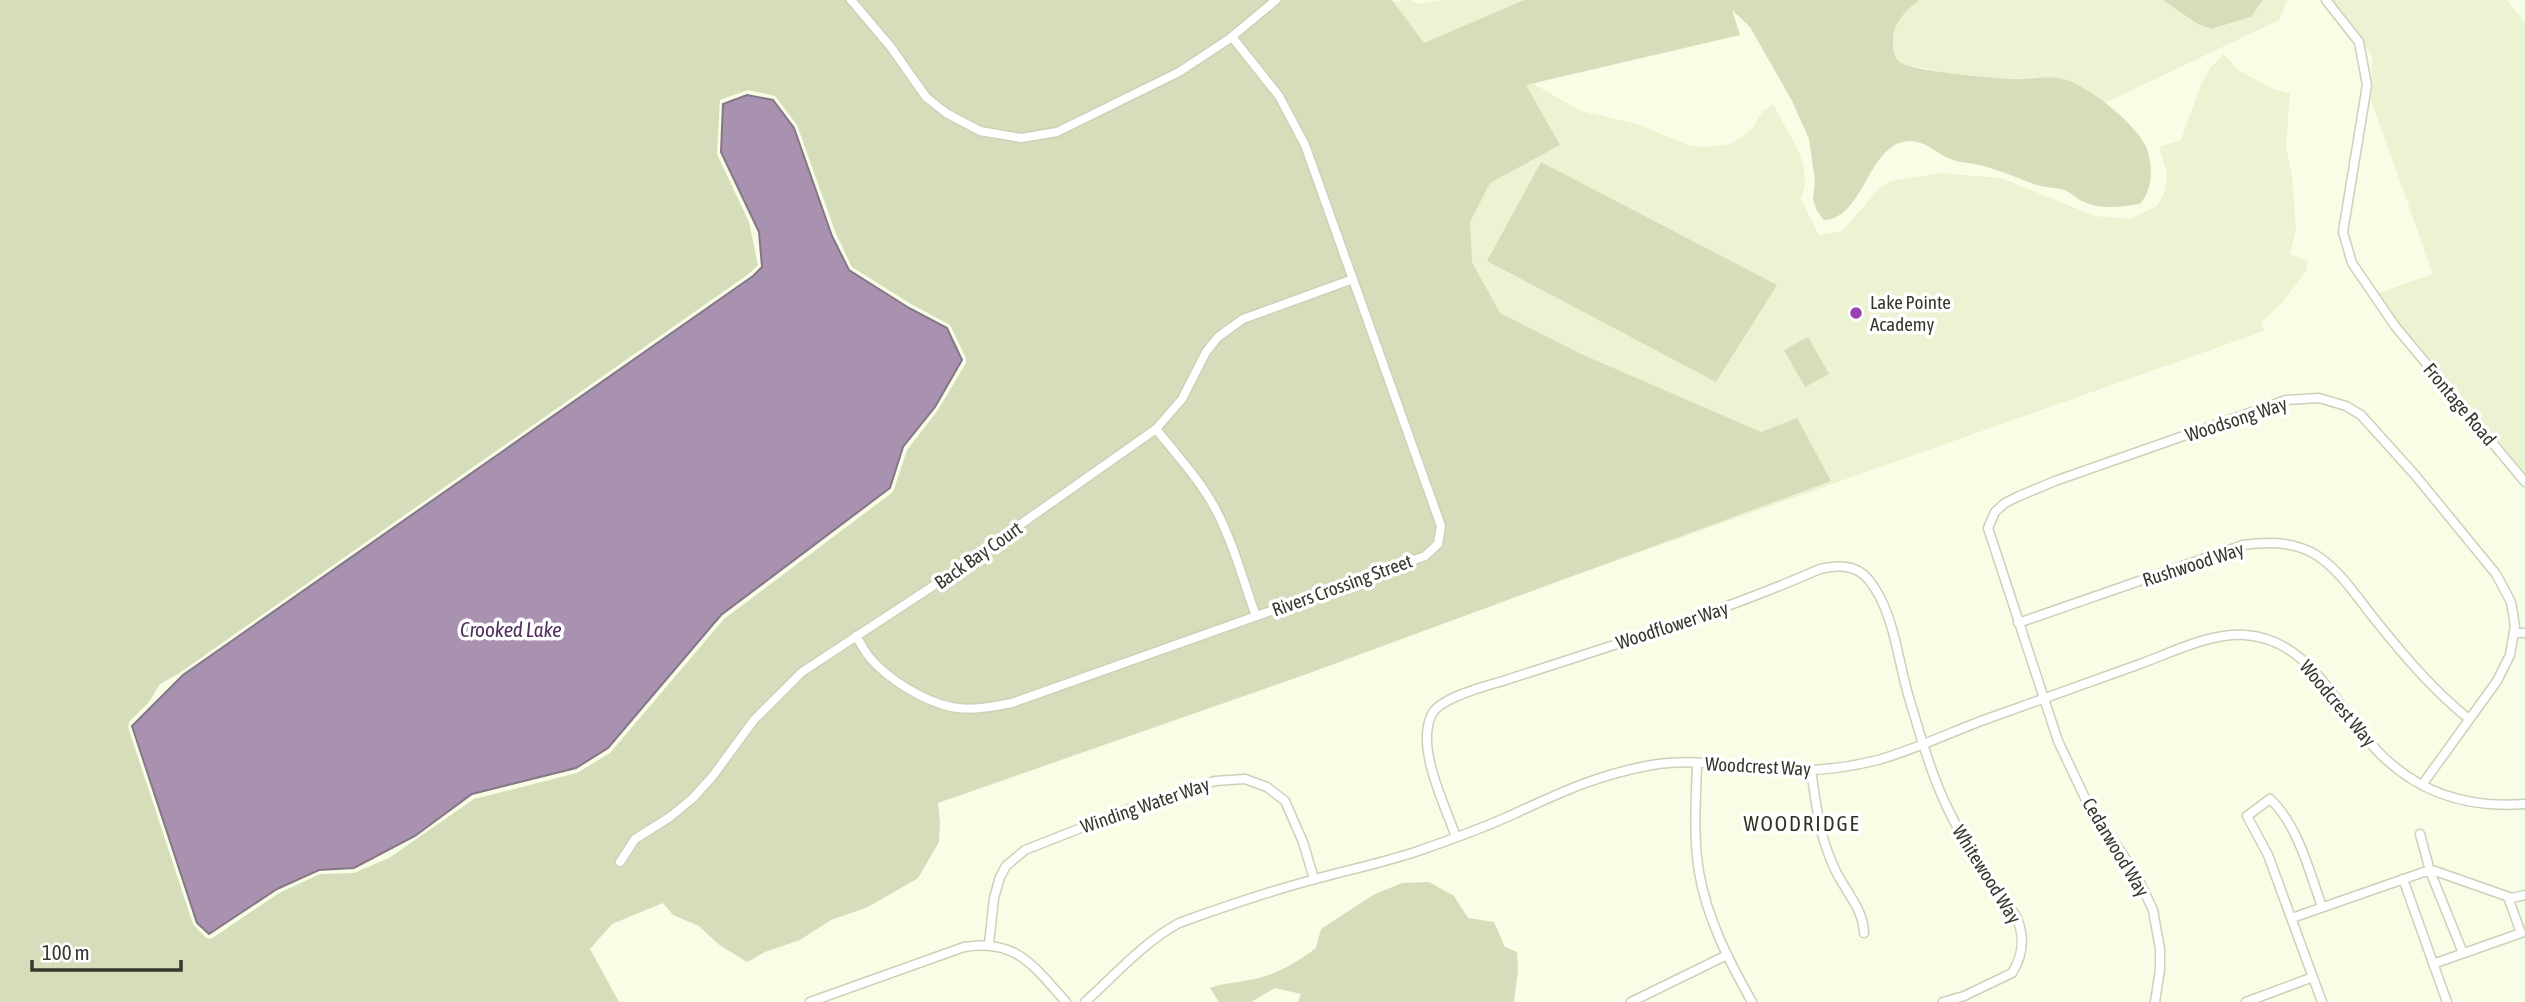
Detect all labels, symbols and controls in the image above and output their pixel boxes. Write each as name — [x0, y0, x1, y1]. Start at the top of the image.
place label: Lake Pointe Academy — [1870, 291, 1951, 335]
marker: Lake Pointe Academy — [1848, 305, 1864, 321]
street label: Frontage Road — [2419, 358, 2501, 450]
street label: Woodsong Way — [2182, 392, 2290, 446]
street label: Back Bay Court — [930, 517, 1026, 593]
street label: Rushwood Way — [2140, 537, 2247, 591]
street label: Rivers Crossing Street — [1269, 549, 1415, 621]
street label: Woodflower Way — [1613, 596, 1731, 654]
water label: Crooked Lake — [460, 617, 562, 641]
street label: Woodcrest Way — [2296, 655, 2381, 751]
street label: Woodcrest Way — [1705, 752, 1812, 780]
street label: Winding Water Way — [1078, 773, 1212, 837]
street label: Cedarwood Way — [2078, 794, 2154, 900]
district label: WOODRIDGE — [1744, 811, 1861, 835]
street label: Whitewood Way — [1948, 821, 2026, 927]
scale bar — [32, 928, 180, 972]
text: 100 m — [42, 940, 90, 964]

